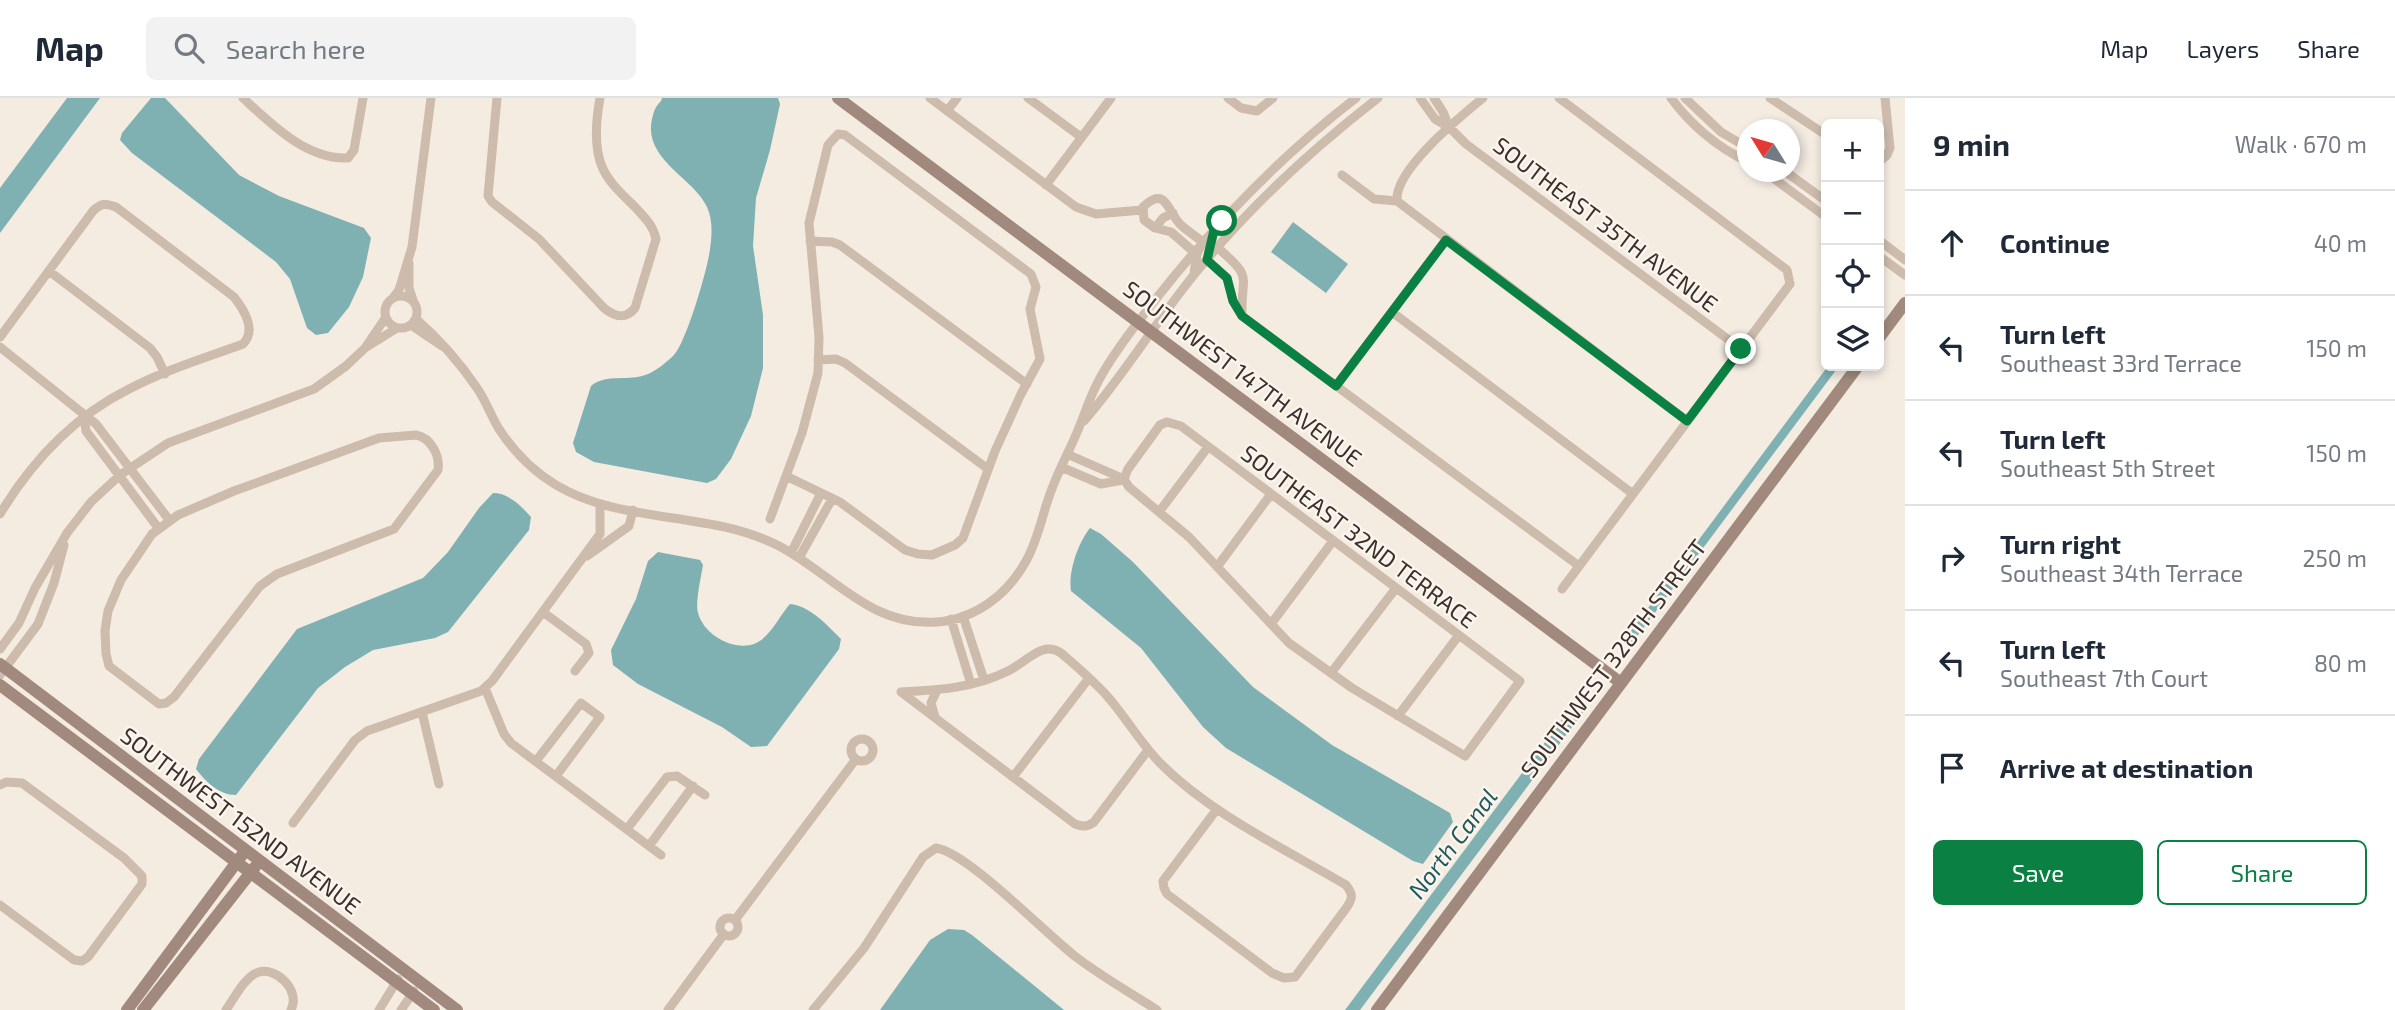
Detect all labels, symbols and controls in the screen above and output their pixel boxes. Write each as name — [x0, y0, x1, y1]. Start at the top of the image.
search box — [146, 17, 636, 80]
text: Map — [35, 28, 104, 68]
icon: search — [170, 29, 208, 67]
text: Search here — [226, 33, 365, 64]
text: Map — [2100, 34, 2148, 63]
text: Layers — [2186, 34, 2259, 63]
text: Share — [2297, 34, 2360, 63]
north arrow — [1737, 119, 1800, 182]
map controls — [1821, 119, 1884, 371]
button: + — [1821, 119, 1884, 182]
text: 9 min — [1933, 126, 2010, 162]
street label: SOUTHEAST 35TH AVENUE — [1488, 130, 1724, 318]
text: Walk · 670 m — [2235, 130, 2367, 158]
button: − — [1821, 182, 1884, 245]
route start — [1206, 205, 1237, 236]
icon: ahead — [1933, 224, 1971, 262]
text: Continue — [2000, 227, 2110, 258]
text: 40 m — [2314, 229, 2367, 257]
button: locate — [1821, 245, 1884, 308]
street label: SOUTHWEST 147TH AVENUE — [1118, 274, 1368, 472]
button: layers — [1821, 308, 1884, 371]
text: Turn left — [2000, 318, 2106, 349]
icon: left — [1933, 329, 1971, 367]
route end — [1725, 333, 1756, 364]
text: 150 m — [2306, 334, 2367, 362]
text: Southeast 33rd Terrace — [2000, 349, 2242, 377]
text: Turn left — [2000, 423, 2106, 454]
icon: left — [1933, 434, 1971, 472]
street label: SOUTHEAST 32ND TERRACE — [1236, 438, 1482, 634]
text: 150 m — [2306, 439, 2367, 467]
text: Southeast 5th Street — [2000, 454, 2215, 482]
text: Turn right — [2000, 528, 2121, 559]
street label: SOUTHWEST 328TH STREET — [1514, 533, 1712, 783]
icon: right — [1933, 539, 1971, 577]
text: 250 m — [2303, 544, 2367, 572]
text: Southeast 34th Terrace — [2000, 559, 2243, 587]
text: Turn left — [2000, 633, 2106, 664]
icon: left — [1933, 644, 1971, 682]
text: 80 m — [2314, 649, 2367, 677]
text: Southeast 7th Court — [2000, 664, 2208, 692]
street label: SOUTHWEST 152ND AVENUE — [116, 721, 366, 919]
icon: arrive — [1933, 749, 1971, 787]
text: Arrive at destination — [2000, 752, 2253, 783]
water label: North Canal — [1401, 782, 1503, 904]
button: Save — [1933, 840, 2143, 905]
button: Share — [2157, 840, 2367, 905]

